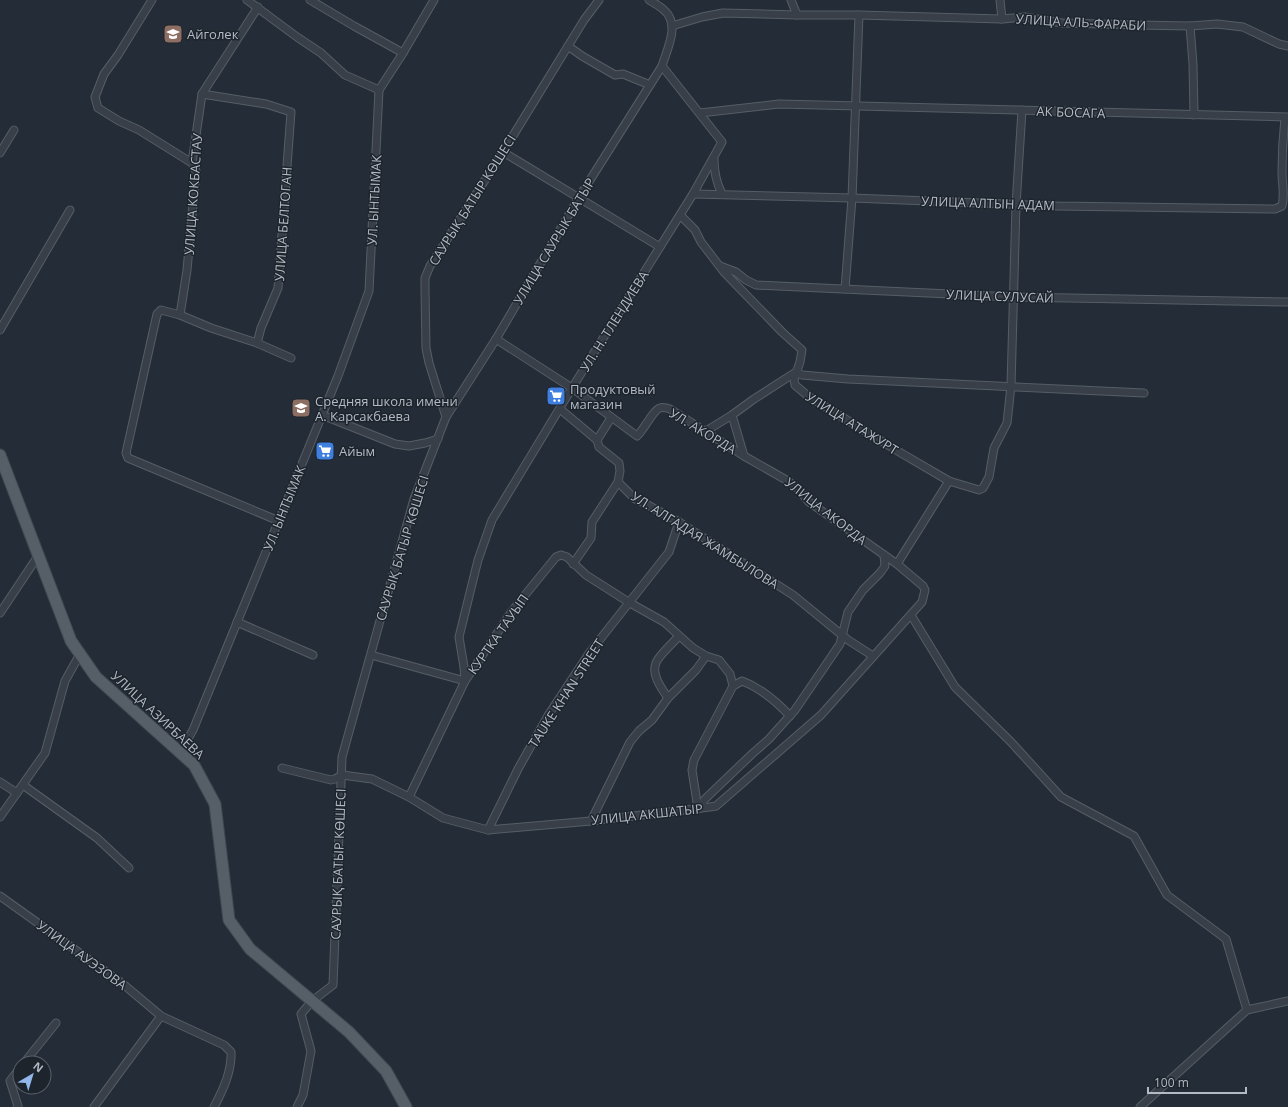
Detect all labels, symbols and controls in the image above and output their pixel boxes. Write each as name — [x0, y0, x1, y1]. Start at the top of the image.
street label: УЛИЦА АЛЬ-ФАРАБИ — [1015, 10, 1147, 34]
school or university icon: Айголек — [162, 23, 184, 45]
place label: Айголек — [187, 25, 239, 43]
street label: АК БОСАГА — [1036, 102, 1107, 122]
street label: САУРЫҚ БАТЫР КӨШЕСІ — [424, 131, 520, 269]
street label: УЛИЦА КОКБАСТАУ — [180, 132, 206, 255]
street label: УЛ. ЫНТЫМАК — [363, 154, 385, 246]
street label: УЛИЦА БЕЛТОГАН — [270, 166, 296, 282]
street label: УЛИЦА САУРЫК БАТЫР — [509, 174, 599, 308]
street label: УЛИЦА АЛТЫН АДАМ — [921, 192, 1055, 214]
street label: УЛ. Н. ТЛЕНДИЕВА — [576, 266, 653, 375]
street label: УЛИЦА СУЛУСАЙ — [946, 285, 1054, 307]
place label: Продуктовый магазин — [570, 380, 656, 413]
supermarket icon: Продуктовый магазин — [545, 385, 567, 407]
street label: УЛИЦА АТАЖУРТ — [802, 387, 902, 459]
place label: Средняя школа имени А. Карсакбаева — [315, 392, 458, 425]
school or university icon: Средняя школа имени А. Карсакбаева — [290, 397, 312, 419]
street label: УЛ. АКОРДА — [666, 404, 741, 458]
supermarket icon: Айым — [314, 440, 336, 462]
place label: Айым — [339, 442, 375, 460]
street label: УЛ. ЫНТЫМАК — [259, 463, 309, 553]
street label: САУРЫҚ БАТЫР КӨШЕСІ — [371, 473, 433, 623]
street label: УЛИЦА АКОРДА — [781, 473, 871, 549]
street label: УЛ. АЛГАДАЯ ЖАМБЫЛОВА — [628, 487, 783, 593]
street label: КУРТКА ТАУЫП — [464, 590, 532, 678]
street label: TAUKE KHAN STREET — [524, 634, 608, 751]
street label: УЛИЦА АЗИРБАЕВА — [107, 667, 209, 764]
street label: САУРЫҚ БАТЫР КӨШЕСІ — [326, 788, 350, 940]
street label: УЛИЦА АКШАТЫР — [590, 799, 704, 829]
street label: УЛИЦА АУЭЗОВА — [33, 916, 131, 994]
north arrow — [12, 1055, 52, 1095]
text: N — [30, 1058, 47, 1075]
scale bar — [1148, 1069, 1246, 1095]
text: 100 m — [1154, 1074, 1189, 1091]

